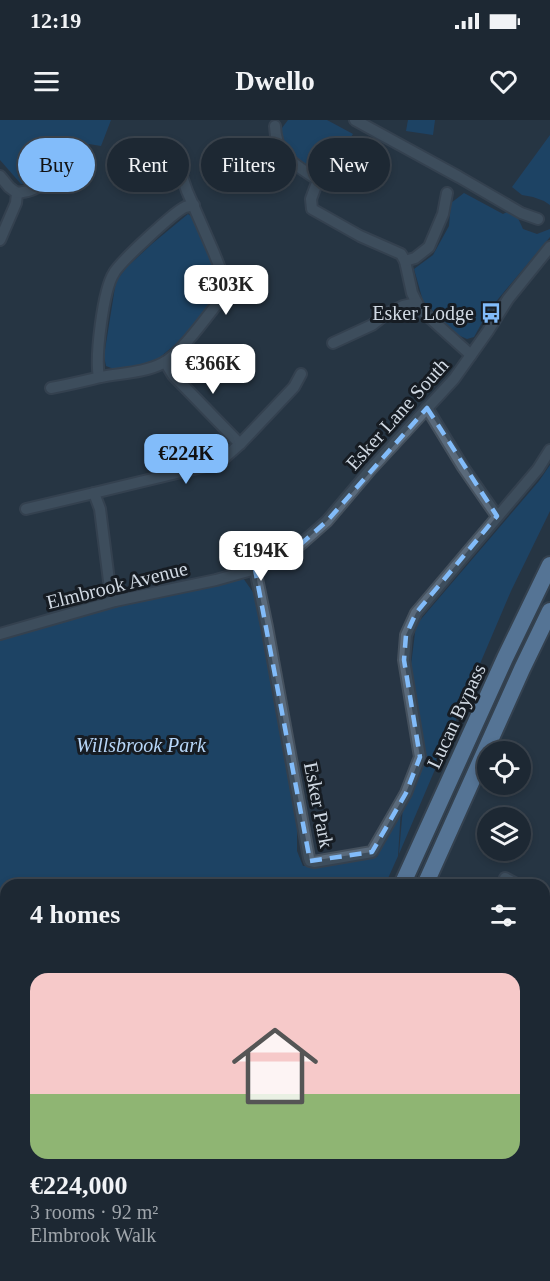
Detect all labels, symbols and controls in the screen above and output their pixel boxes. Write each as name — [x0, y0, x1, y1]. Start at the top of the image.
text: 12:19 — [30, 8, 81, 33]
icon: menu — [30, 65, 63, 98]
icon: heart — [487, 65, 520, 98]
text: Dwello — [235, 66, 315, 96]
chip: Buy — [18, 138, 95, 192]
chip: Rent — [107, 138, 189, 192]
chip: Filters — [201, 138, 296, 192]
chip: New — [308, 138, 390, 192]
pin: €303K — [184, 265, 268, 316]
text: €303K — [198, 273, 254, 295]
bus stop icon: Esker Lodge — [479, 301, 503, 325]
place label: Esker Lodge — [372, 302, 474, 325]
pin: €366K — [171, 344, 255, 395]
text: €366K — [185, 352, 241, 374]
street label: Esker Lane South — [341, 354, 453, 474]
pin: €224K — [144, 434, 228, 485]
text: €224K — [158, 442, 214, 464]
pin: €194K — [219, 531, 303, 582]
text: €194K — [233, 539, 289, 561]
street label: Elmbrook Avenue — [44, 557, 190, 613]
street label: Lucan Bypass — [422, 660, 491, 772]
park label: Willsbrook Park — [76, 734, 207, 756]
map controls — [477, 741, 531, 861]
button: locate — [477, 741, 531, 795]
street label: Esker Park — [300, 760, 338, 850]
button: layers — [477, 807, 531, 861]
icon: filters — [487, 899, 520, 932]
text: 4 homes — [30, 900, 120, 929]
icon: home — [221, 1012, 329, 1120]
text: €224,000 — [30, 1171, 128, 1200]
text: 3 rooms · 92 m² — [30, 1201, 158, 1223]
text: Elmbrook Walk — [30, 1224, 156, 1246]

